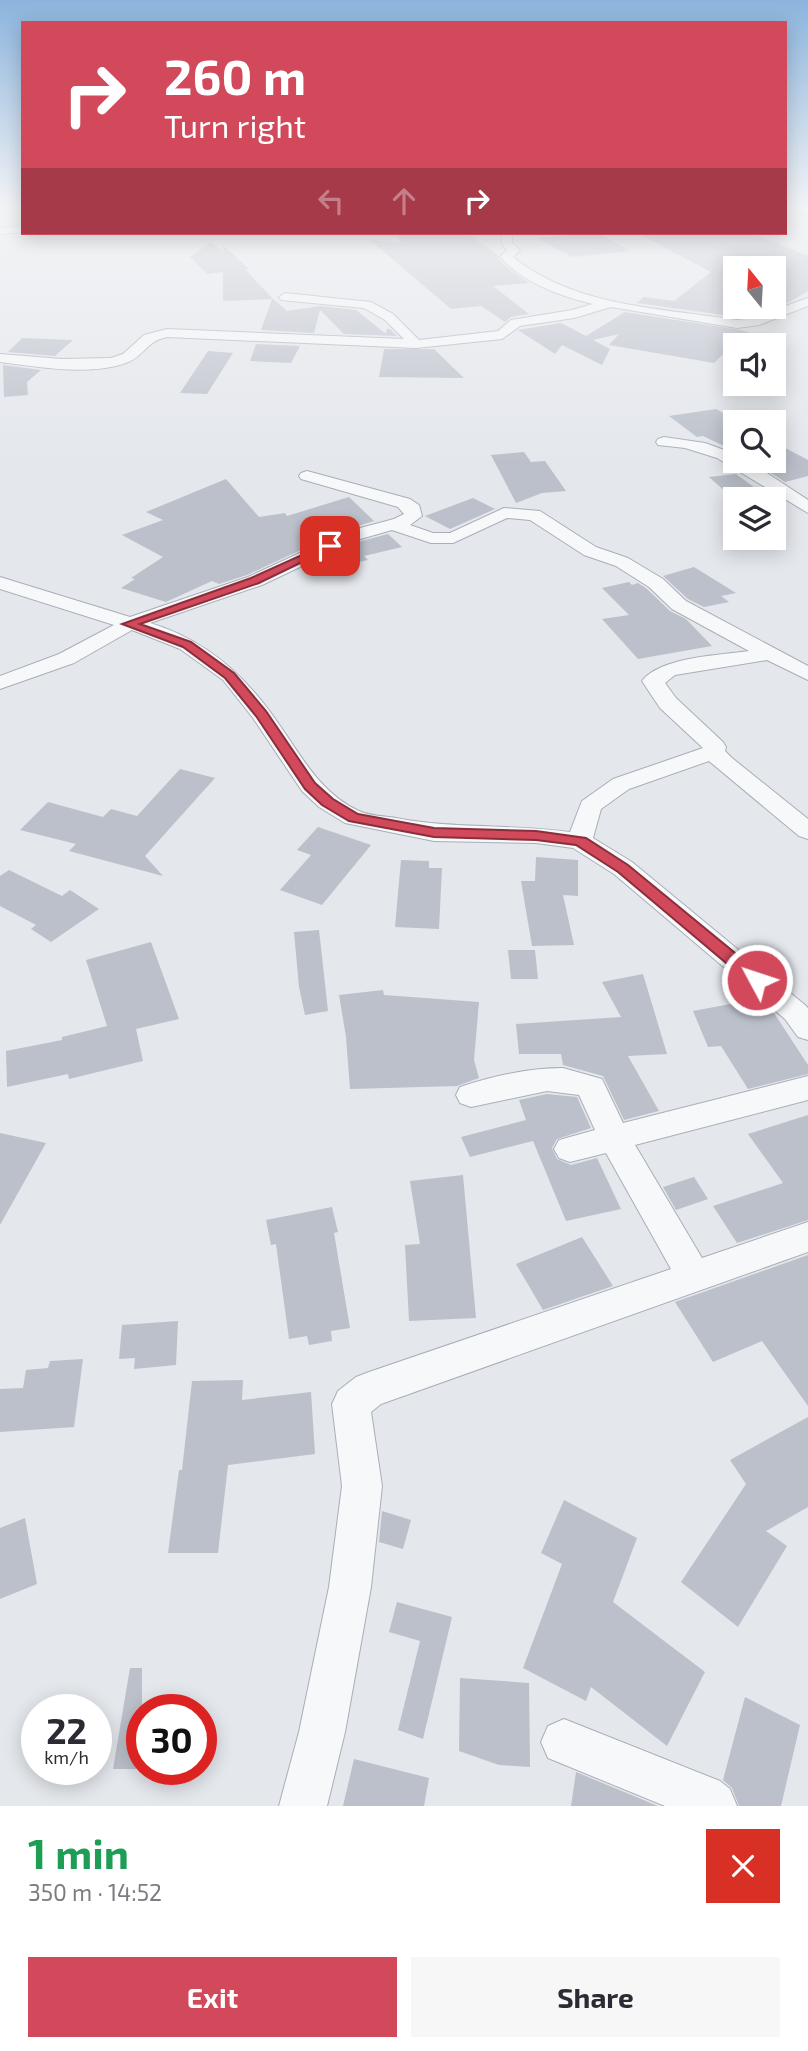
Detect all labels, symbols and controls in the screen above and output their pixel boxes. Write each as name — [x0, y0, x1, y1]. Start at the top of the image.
text: 260 m — [164, 46, 306, 105]
icon: right — [49, 49, 140, 140]
text: Turn right — [164, 106, 306, 144]
icon: left — [312, 182, 350, 220]
icon: ahead — [385, 182, 423, 220]
icon: right — [458, 182, 496, 220]
north arrow — [723, 256, 786, 318]
map controls — [723, 256, 786, 550]
button: sound — [723, 333, 786, 396]
button: search — [723, 410, 786, 473]
button: layers — [723, 487, 786, 550]
pin — [300, 516, 360, 576]
icon: arrive — [311, 527, 349, 565]
position arrow — [720, 943, 794, 1017]
speed limit sign: 30 — [126, 1694, 217, 1785]
text: 22 — [46, 1709, 87, 1751]
text: km/h — [44, 1746, 89, 1768]
text: 1 min — [28, 1827, 129, 1877]
button: close — [706, 1829, 780, 1903]
text: 350 m · 14:52 — [28, 1878, 162, 1906]
button: Exit — [28, 1957, 397, 2037]
button: Share — [411, 1957, 780, 2037]

